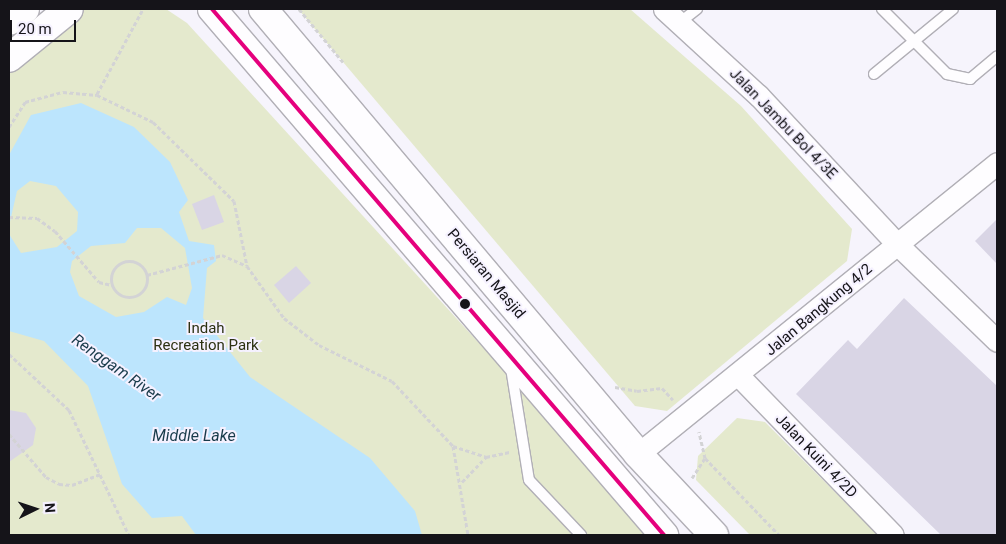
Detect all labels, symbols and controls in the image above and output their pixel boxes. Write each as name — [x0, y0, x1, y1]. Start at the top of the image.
scale bar — [12, 10, 79, 42]
text: 20 m — [18, 20, 52, 38]
street label: Jalan Jambu Bol 4/3E — [725, 65, 841, 183]
street label: Persiaran Masjid — [443, 225, 529, 323]
street label: Jalan Bangkung 4/2 — [762, 260, 876, 360]
unlabelled marker — [460, 299, 470, 309]
park label: Indah Recreation Park — [153, 319, 259, 354]
water label: Renggam River — [68, 330, 164, 406]
street label: Jalan Kuini 4/2D — [771, 410, 861, 502]
water label: Middle Lake — [152, 426, 236, 446]
north arrow — [10, 484, 60, 534]
text: N — [42, 502, 58, 513]

